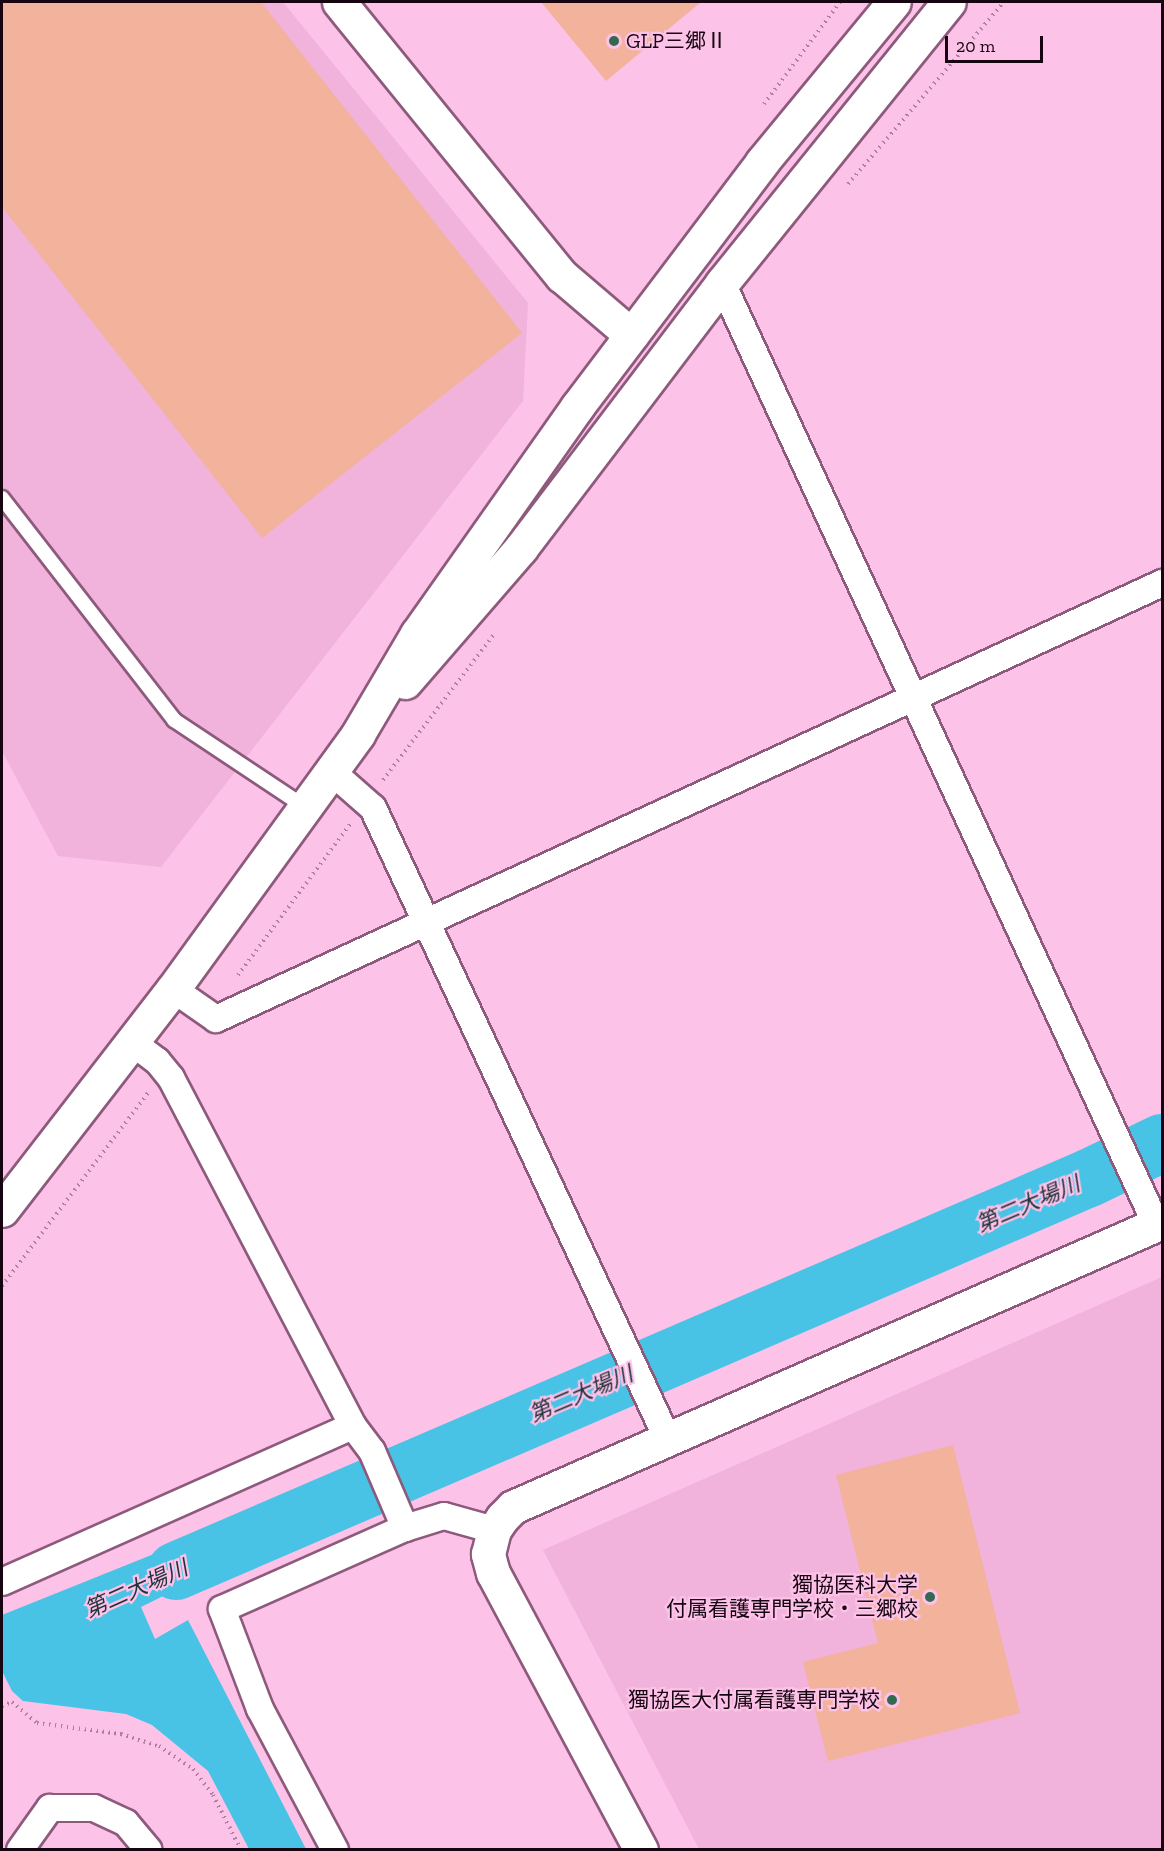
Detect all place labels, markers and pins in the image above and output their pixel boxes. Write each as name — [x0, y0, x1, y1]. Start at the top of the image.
place label: GLP三郷Ⅱ — [626, 28, 727, 54]
marker: GLP三郷Ⅱ — [607, 34, 621, 48]
place label: 獨協医科大学 付属看護専門学校・三郷校 — [666, 1572, 918, 1622]
marker: 獨協医科大学 付属看護専門学校・三郷校 — [923, 1590, 937, 1604]
place label: 獨協医大付属看護専門学校 — [628, 1687, 880, 1713]
marker: 獨協医大付属看護専門学校 — [885, 1693, 899, 1707]

